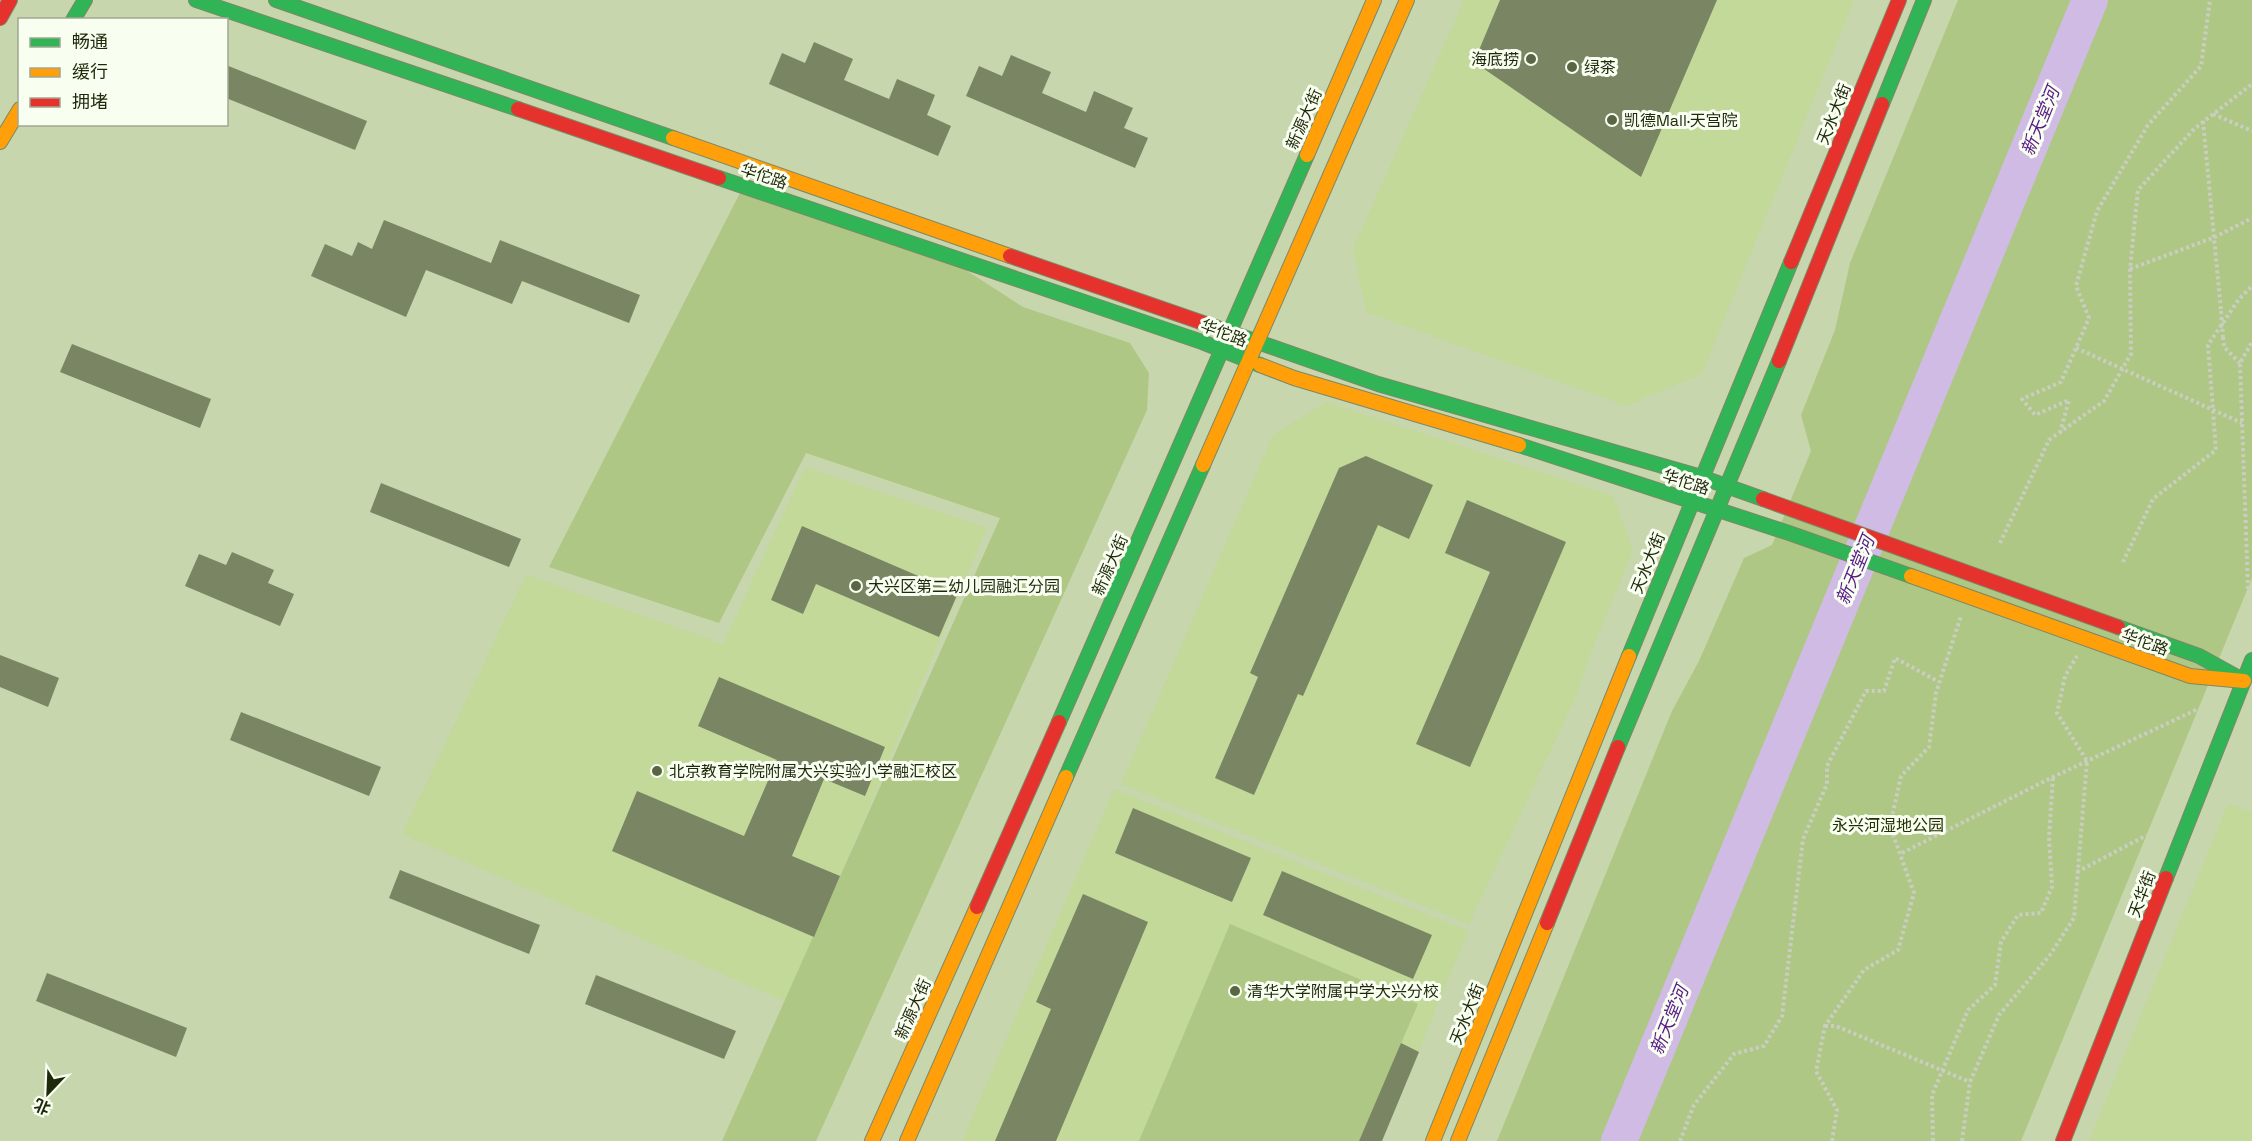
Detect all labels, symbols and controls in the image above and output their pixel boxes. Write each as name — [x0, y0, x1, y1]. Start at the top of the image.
legend — [18, 18, 228, 126]
text: 畅通 — [72, 30, 108, 53]
place label: 海底捞 — [1471, 49, 1519, 70]
marker: 海底捞 — [1524, 52, 1538, 66]
place label: 绿茶 — [1584, 57, 1616, 78]
text: 缓行 — [72, 60, 108, 83]
marker: 绿茶 — [1565, 60, 1579, 74]
street label: 天水大街 — [1812, 80, 1856, 148]
water label: 新天堂河 — [2016, 81, 2065, 159]
street label: 新源大街 — [1281, 85, 1327, 153]
text: 拥堵 — [72, 90, 108, 113]
place label: 凯德Mall·天宫院 — [1624, 110, 1738, 131]
marker: 凯德Mall·天宫院 — [1605, 113, 1619, 127]
street label: 华佗路 — [738, 158, 790, 194]
street label: 华佗路 — [1198, 315, 1250, 351]
street label: 华佗路 — [1660, 465, 1712, 499]
street label: 天水大街 — [1626, 529, 1670, 597]
water label: 新天堂河 — [1831, 530, 1880, 608]
street label: 新源大街 — [1087, 531, 1133, 599]
place label: 大兴区第二幼儿园融汇分园 — [868, 576, 1060, 597]
marker: 大兴区第二幼儿园融汇分园 — [849, 579, 863, 593]
street label: 华佗路 — [2119, 624, 2171, 660]
place label: 北京教育学院附属大兴实验小学融汇校区 — [669, 761, 957, 782]
marker: 北京教育学院附属大兴实验小学融汇校区 — [650, 764, 664, 778]
park label: 永兴河湿地公园 — [1832, 815, 1944, 836]
street label: 天华街 — [2124, 868, 2160, 920]
street label: 新源大街 — [890, 975, 936, 1043]
street label: 天水大街 — [1445, 980, 1489, 1048]
water label: 新天堂河 — [1645, 980, 1694, 1058]
place label: 清华大学附属中学大兴分校 — [1247, 981, 1439, 1002]
marker: 清华大学附属中学大兴分校 — [1228, 984, 1242, 998]
north arrow — [18, 1063, 78, 1123]
text: 北 — [31, 1094, 54, 1119]

